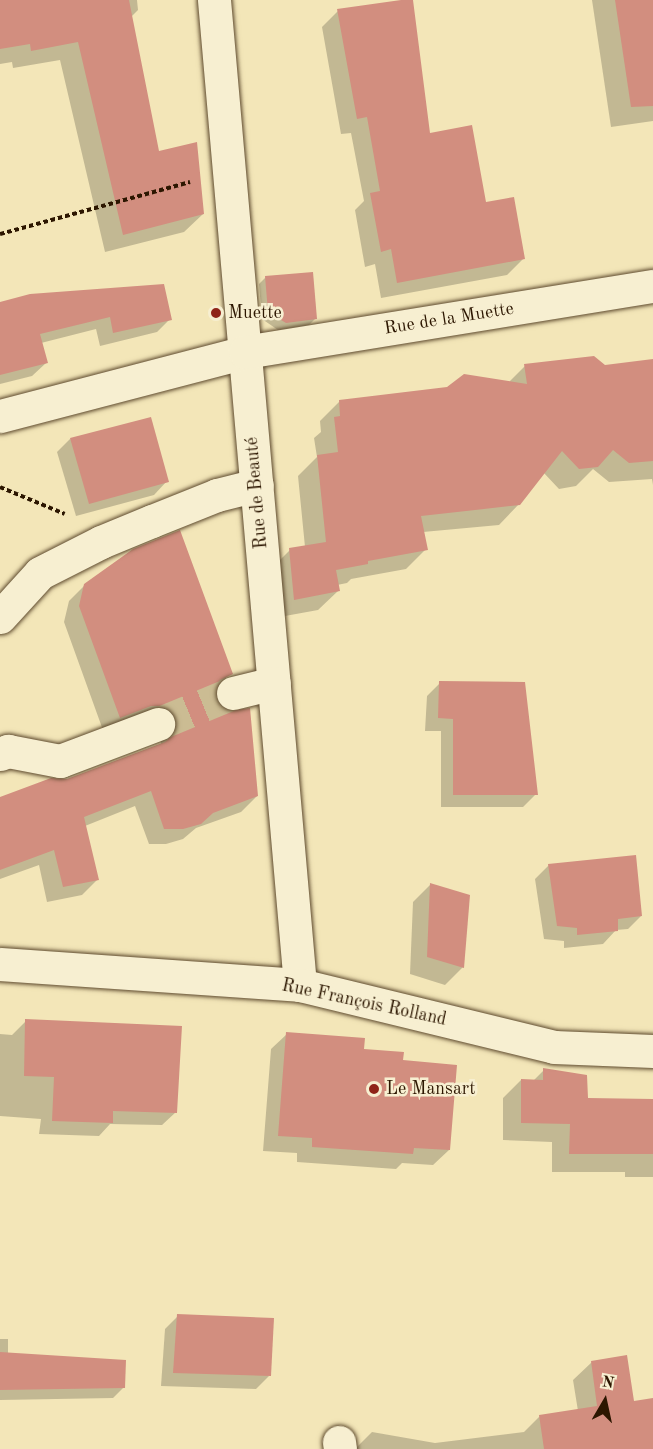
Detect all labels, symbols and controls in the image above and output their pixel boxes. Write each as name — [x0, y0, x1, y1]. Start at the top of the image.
street label: Rue de la Muette — [383, 298, 515, 340]
place label: Muette — [228, 302, 282, 324]
marker: Muette — [209, 306, 223, 320]
street label: Rue de Beauté — [241, 436, 273, 550]
street label: Rue François Rolland — [280, 975, 448, 1031]
place label: Le Mansart — [386, 1078, 475, 1100]
marker: Le Mansart — [367, 1082, 381, 1096]
north arrow — [575, 1371, 635, 1431]
text: N — [601, 1374, 615, 1392]

